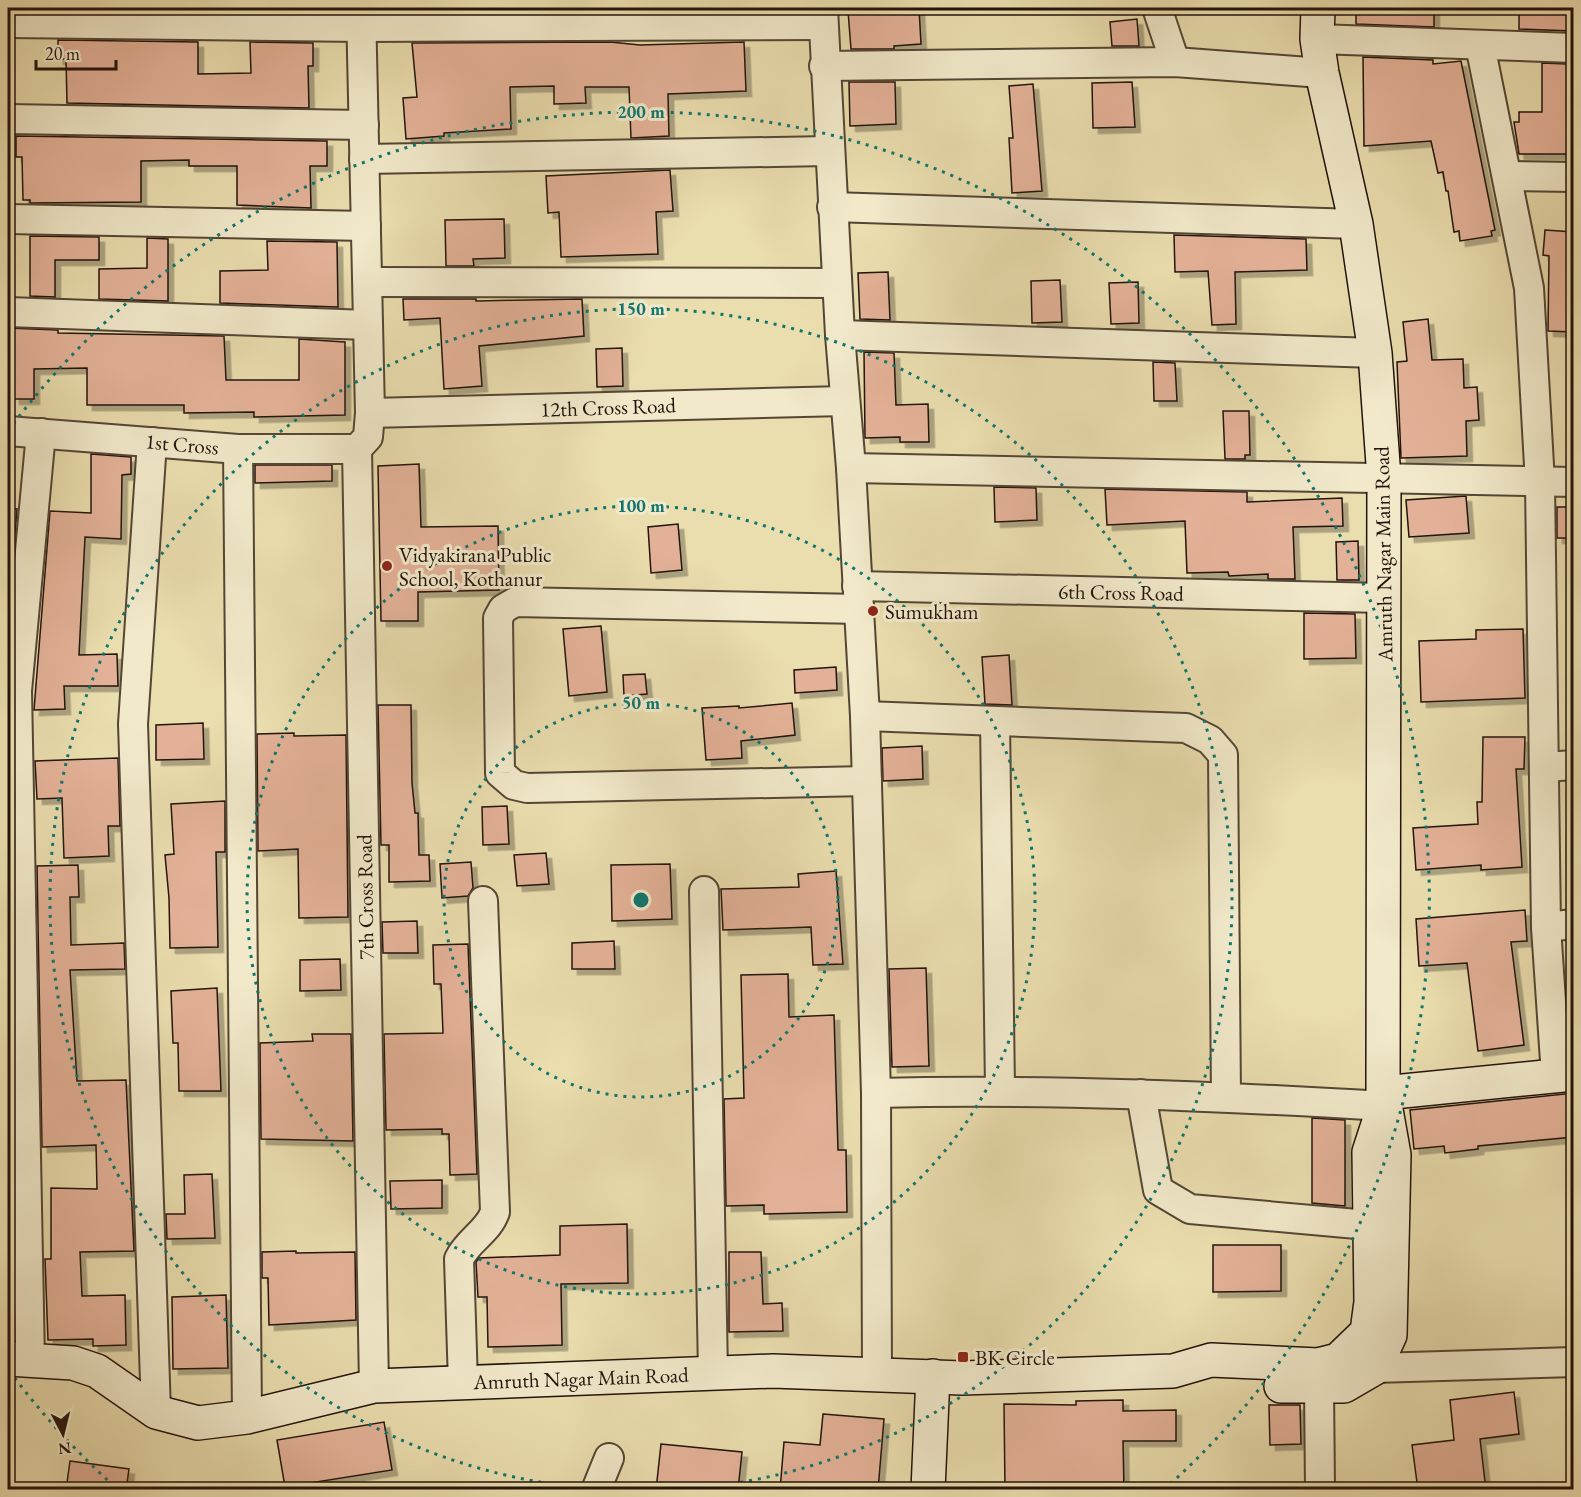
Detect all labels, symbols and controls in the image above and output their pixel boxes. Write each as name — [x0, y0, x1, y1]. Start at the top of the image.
scale bar — [36, 33, 116, 71]
text: 20 m — [45, 42, 80, 65]
text: 200 m — [617, 100, 665, 123]
text: 150 m — [617, 297, 665, 320]
street label: 12th Cross Road — [540, 391, 677, 423]
street label: 1st Cross — [144, 427, 220, 461]
street label: Amruth Nagar Main Road — [1368, 446, 1398, 663]
text: 100 m — [617, 494, 665, 517]
place label: Vidyakirana Public School, Kothanur — [399, 541, 552, 592]
marker: Vidyakirana Public School, Kothanur — [380, 559, 394, 573]
street label: 6th Cross Road — [1058, 577, 1184, 607]
place label: Sumukham — [885, 598, 979, 625]
marker: Sumukham — [866, 604, 880, 618]
text: 50 m — [622, 691, 660, 714]
street label: 7th Cross Road — [350, 834, 380, 960]
centre of rings — [631, 890, 651, 910]
place label: BK Circle — [975, 1344, 1055, 1371]
marker: BK Circle — [956, 1350, 970, 1364]
street label: Amruth Nagar Main Road — [472, 1361, 690, 1395]
north arrow — [33, 1404, 93, 1464]
text: N — [57, 1437, 72, 1460]

